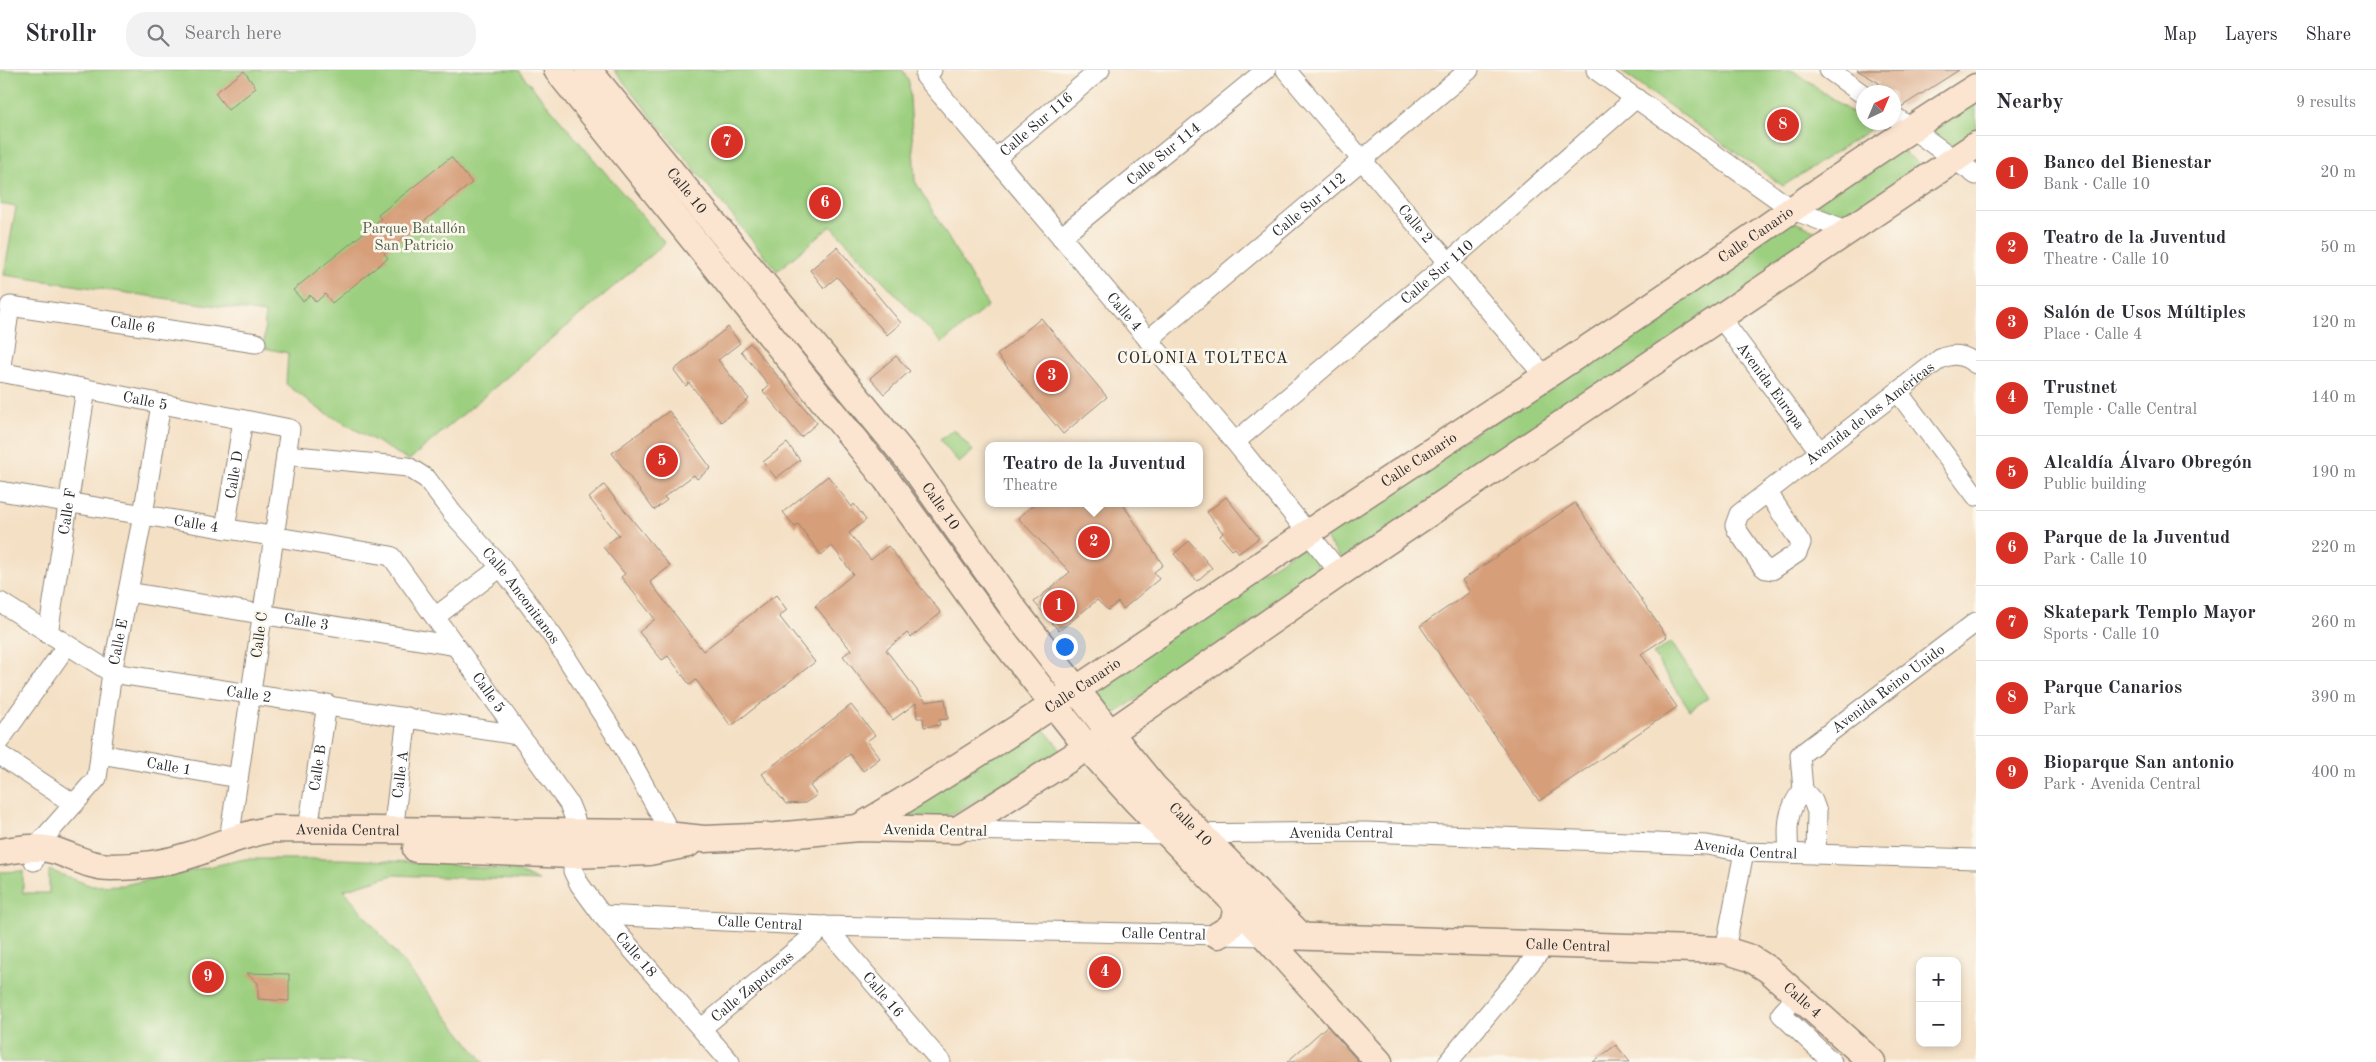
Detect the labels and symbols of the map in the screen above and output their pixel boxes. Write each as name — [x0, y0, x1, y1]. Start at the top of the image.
north arrow — [1856, 85, 1901, 130]
street label: Calle Sur 116 — [998, 90, 1077, 160]
pin: 8 — [1767, 106, 1799, 144]
street label: Calle Sur 114 — [1124, 120, 1204, 189]
pin: 7 — [711, 123, 743, 161]
street label: Calle 10 — [663, 166, 709, 217]
street label: Calle Sur 112 — [1270, 171, 1349, 241]
pin: 6 — [809, 184, 841, 222]
street label: Calle 2 — [1394, 202, 1435, 247]
street label: Calle Canario — [1716, 205, 1797, 267]
park label: Parque Batallón San Patricio — [362, 222, 466, 254]
street label: Calle Sur 110 — [1399, 238, 1477, 308]
street label: Calle 4 — [1103, 290, 1144, 335]
street label: Calle 6 — [109, 315, 156, 337]
street label: Avenida Europa — [1733, 340, 1807, 433]
district label: COLONIA TOLTECA — [1117, 351, 1289, 367]
pin: 3 — [1036, 357, 1068, 395]
street label: Avenida de las Américas — [1803, 360, 1938, 469]
street label: Calle 5 — [121, 390, 169, 414]
street label: Calle Canario — [1379, 430, 1460, 491]
pin: 5 — [646, 442, 678, 480]
street label: Calle D — [224, 450, 247, 500]
street label: Calle 10 — [918, 480, 961, 533]
street label: Calle F — [57, 487, 79, 536]
street label: Calle 4 — [172, 514, 220, 536]
pin: 2 — [1078, 523, 1110, 561]
street label: Calle Anconitanos — [478, 545, 562, 647]
pin: 1 — [1043, 587, 1075, 625]
street label: Calle C — [250, 611, 271, 659]
street label: Calle 3 — [283, 612, 330, 634]
street label: Calle E — [108, 618, 131, 667]
your location — [1052, 634, 1078, 660]
street label: Avenida Reino Unido — [1830, 642, 1948, 737]
street label: Calle Canario — [1043, 656, 1124, 717]
street label: Calle 5 — [468, 670, 507, 716]
street label: Calle 2 — [225, 685, 272, 706]
street label: Calle B — [308, 744, 330, 792]
street label: Calle A — [391, 749, 412, 799]
street label: Calle 1 — [145, 756, 192, 779]
street label: Calle 10 — [1165, 801, 1214, 850]
street label: Avenida Central — [295, 823, 400, 839]
street label: Avenida Central — [883, 823, 987, 840]
street label: Avenida Central — [1289, 826, 1393, 842]
street label: Avenida Central — [1693, 838, 1797, 863]
street label: Calle Central — [717, 915, 802, 934]
street label: Calle Central — [1121, 927, 1206, 944]
street label: Calle 18 — [612, 930, 659, 981]
street label: Calle Central — [1525, 938, 1610, 955]
street label: Calle Zapotecas — [709, 949, 797, 1026]
pin: 4 — [1089, 953, 1121, 991]
pin: 9 — [192, 958, 224, 996]
street label: Calle 16 — [859, 970, 906, 1021]
street label: Calle 4 — [1780, 980, 1824, 1022]

